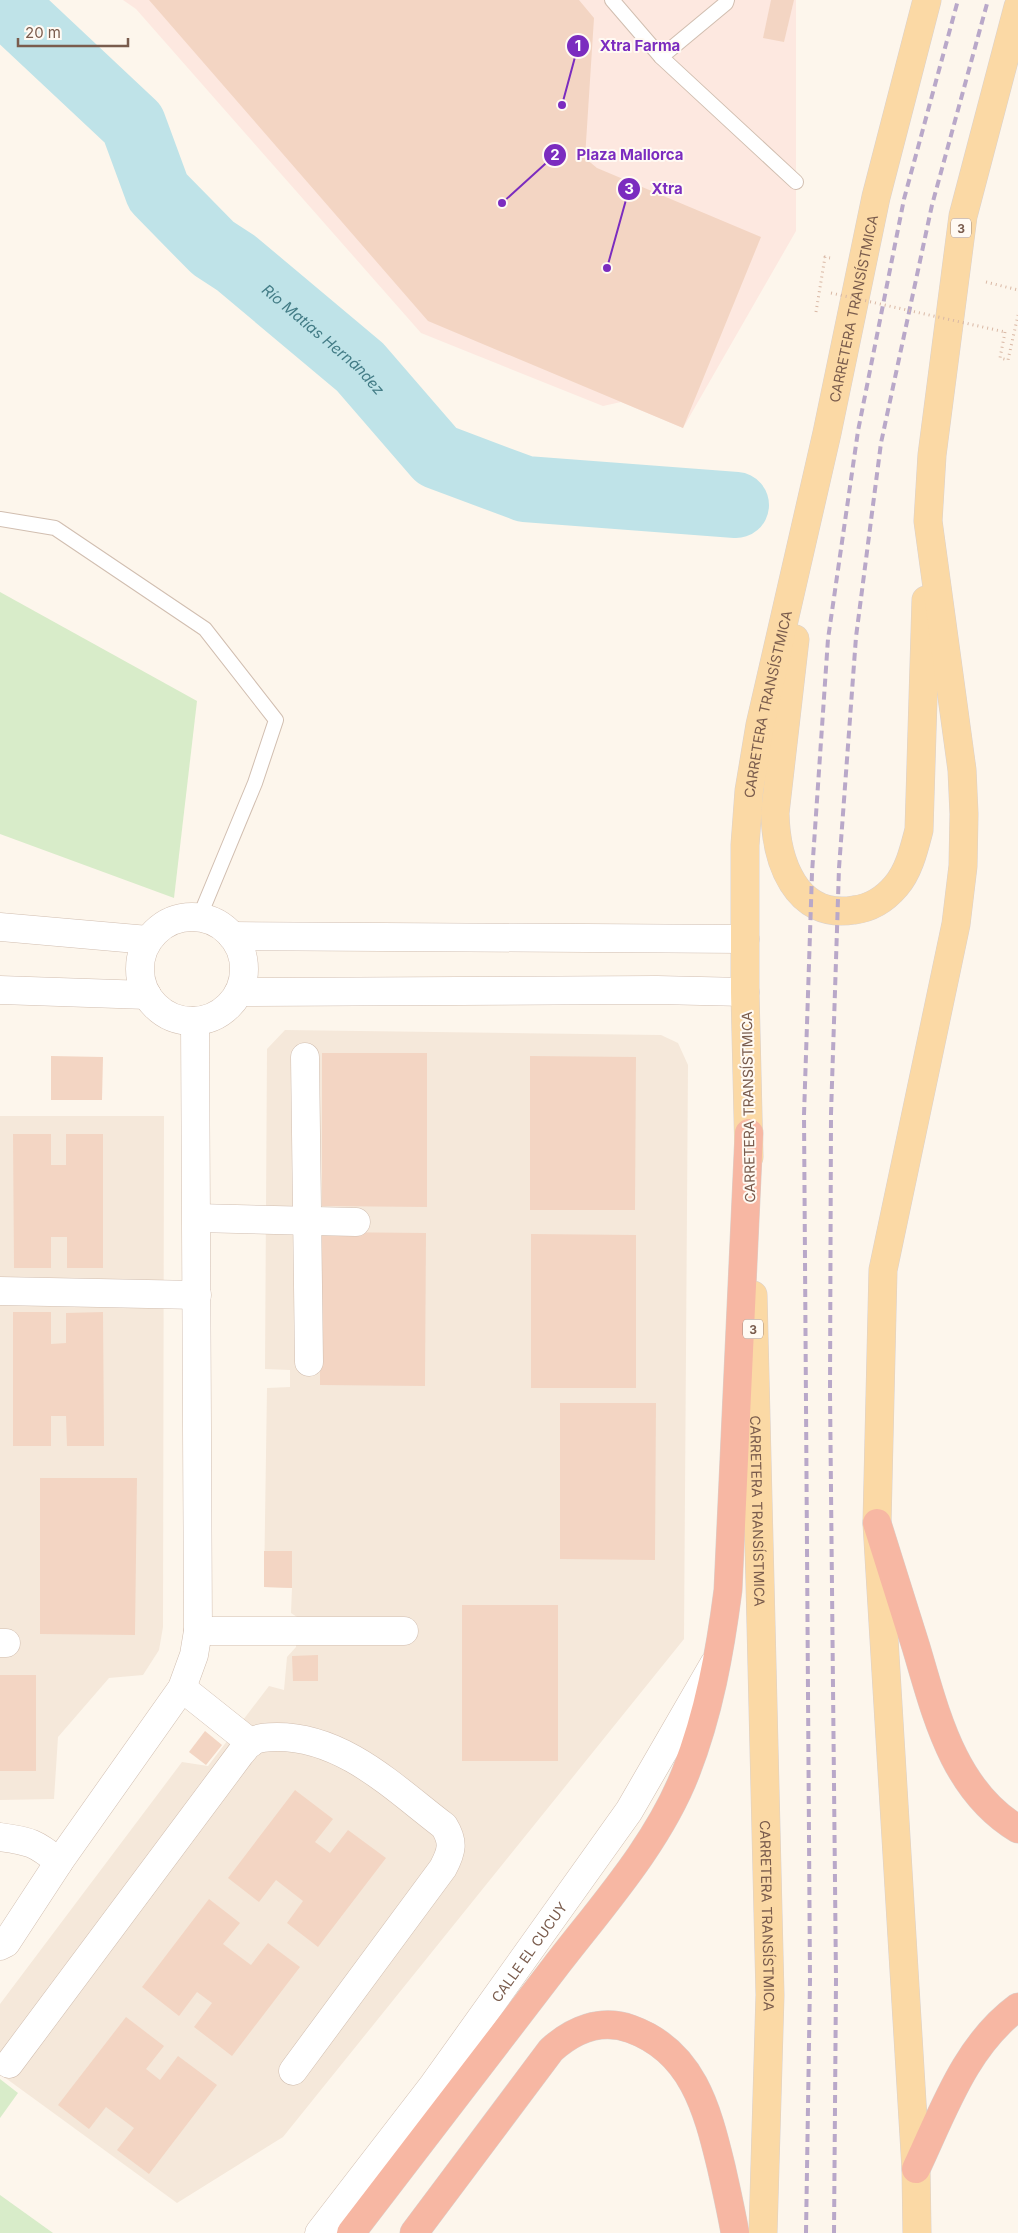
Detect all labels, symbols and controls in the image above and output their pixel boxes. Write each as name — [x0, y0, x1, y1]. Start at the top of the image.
scale bar — [18, 15, 128, 47]
text: 20 m — [25, 23, 61, 42]
callout: Xtra Farma — [565, 31, 691, 61]
text: 1 — [575, 36, 581, 55]
text: Xtra Farma — [600, 36, 680, 55]
callout: Plaza Mallorca — [542, 140, 694, 170]
text: 2 — [550, 145, 560, 164]
text: Plaza Mallorca — [577, 145, 683, 164]
callout: Xtra — [616, 174, 692, 204]
text: 3 — [624, 179, 634, 198]
text: Xtra — [651, 179, 683, 198]
street label: CARRETERA TRANSÍSTMICA — [825, 213, 881, 404]
road number: 3 — [951, 218, 971, 238]
water label: Río Matías Hernández — [258, 280, 389, 398]
street label: CARRETERA TRANSÍSTMICA — [740, 608, 795, 798]
street label: CARRETERA TRANSÍSTMICA — [738, 1011, 758, 1203]
road number: 3 — [743, 1320, 763, 1338]
street label: CARRETERA TRANSÍSTMICA — [747, 1415, 769, 1607]
street label: CARRETERA TRANSÍSTMICA — [757, 1820, 779, 2012]
street label: CALLE EL CUCUY — [487, 1898, 570, 2005]

